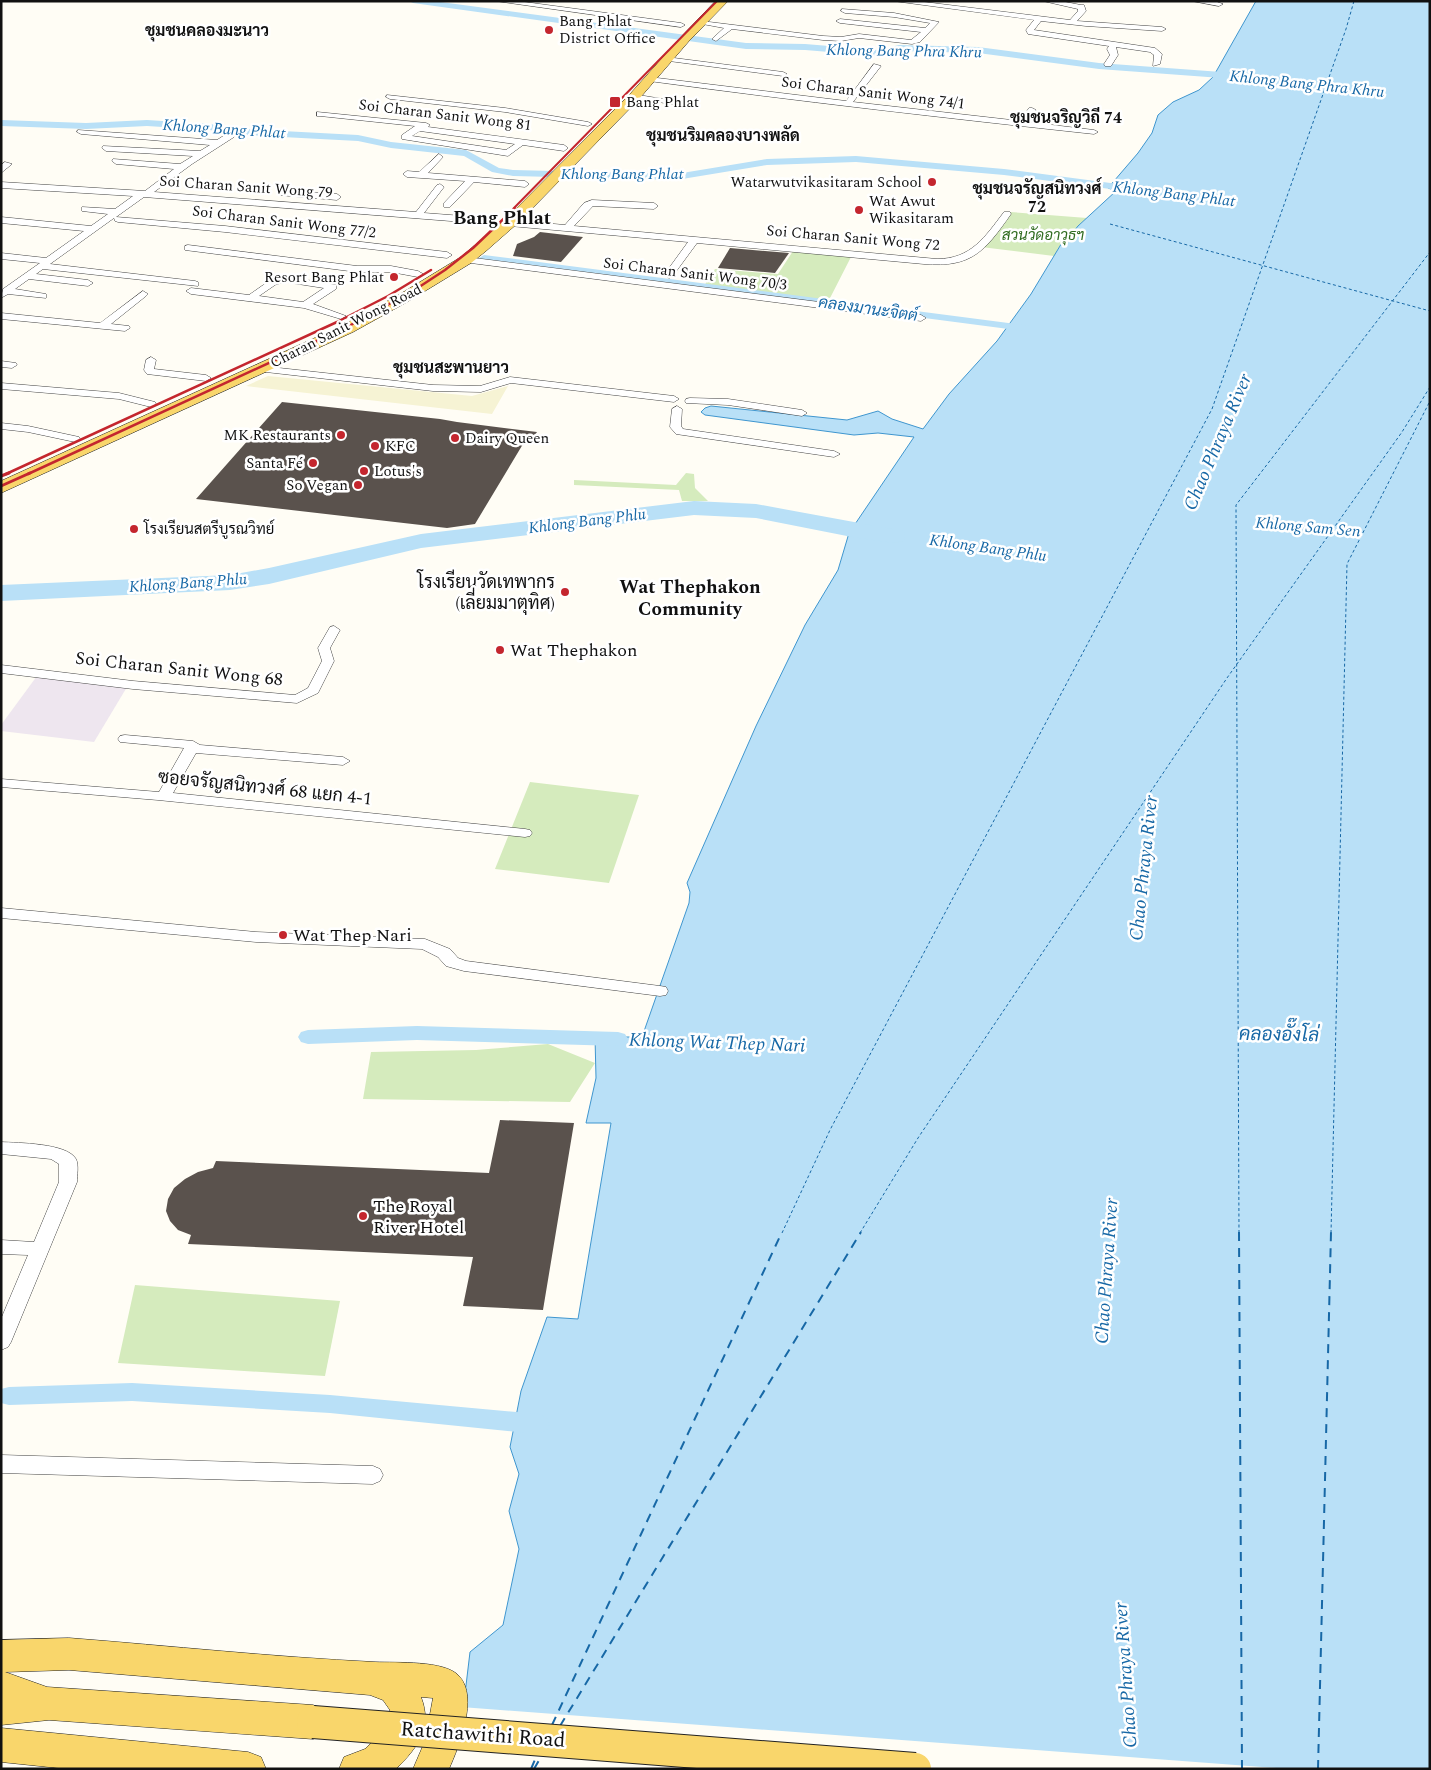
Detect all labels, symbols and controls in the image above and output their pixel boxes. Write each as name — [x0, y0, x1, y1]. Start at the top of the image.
place label: Bang Phlat District Office — [559, 10, 656, 50]
district label: ชุมชนคลองมะนาว — [145, 19, 269, 43]
marker: Bang Phlat District Office — [543, 24, 555, 36]
water label: Khlong Bang Phra Khru — [826, 38, 983, 64]
water label: Khlong Bang Phra Khru — [1228, 64, 1386, 104]
street label: Soi Charan Sanit Wong 74/1 — [780, 70, 966, 116]
place label: Bang Phlat — [626, 91, 699, 114]
street label: Soi Charan Sanit Wong 81 — [357, 93, 533, 137]
marker: Bang Phlat — [608, 95, 622, 109]
district label: ชุมชนจริญวิถี 74 — [1010, 106, 1122, 130]
water label: Khlong Bang Phlat — [162, 113, 287, 145]
district label: ชุมชนริมคลองบางพลัด — [646, 124, 800, 148]
water label: Khlong Bang Phlat — [560, 162, 685, 186]
street label: Soi Charan Sanit Wong 79 — [159, 169, 333, 205]
place label: Watarwutvikasitaram School — [730, 171, 922, 194]
water label: Khlong Bang Phlat — [1111, 175, 1238, 214]
marker: Watarwutvikasitaram School — [926, 176, 938, 188]
district label: ชุมชนจรัญสนิทวงศ์ 72 — [972, 177, 1103, 219]
place label: Wat Awut Wikasitaram — [869, 190, 954, 230]
street label: Soi Charan Sanit Wong 77/2 — [191, 199, 377, 245]
district label: Bang Phlat — [453, 204, 551, 233]
marker: Wat Awut Wikasitaram — [853, 204, 865, 216]
street label: Soi Charan Sanit Wong 72 — [765, 219, 941, 257]
park label: สวนวัดอาวุธฯ — [1002, 224, 1084, 247]
street label: Soi Charan Sanit Wong 70/3 — [602, 251, 789, 297]
place label: Resort Bang Phlat — [264, 266, 384, 289]
marker: Resort Bang Phlat — [388, 271, 400, 283]
street label: Charan Sanit Wong Road — [266, 278, 426, 374]
water label: คลองมานะจิตต์ — [817, 289, 921, 328]
district label: ชุมชนสะพานยาว — [393, 356, 509, 380]
water label: Chao Phraya River — [1176, 369, 1260, 515]
place label: MK Restaurants — [224, 424, 331, 447]
place label: Dairy Queen — [465, 427, 550, 450]
marker: MK Restaurants — [335, 429, 347, 441]
marker: Dairy Queen — [449, 432, 461, 444]
place label: KFC — [385, 435, 416, 458]
marker: KFC — [369, 440, 381, 452]
place label: Santa Fé — [246, 452, 303, 475]
marker: Santa Fé — [307, 457, 319, 469]
place label: Lotus's — [374, 460, 422, 483]
marker: Lotus's — [358, 465, 370, 477]
place label: So Vegan — [286, 474, 348, 497]
marker: So Vegan — [352, 479, 364, 491]
water label: Khlong Bang Phlu — [527, 502, 648, 540]
water label: Khlong Sam Sen — [1254, 510, 1362, 544]
place label: โรงเรียนสตรีบูรณวิทย์ — [143, 518, 274, 541]
marker: โรงเรียนสตรีบูรณวิทย์ — [128, 523, 140, 535]
water label: Khlong Bang Phlu — [928, 528, 1049, 568]
water label: Khlong Bang Phlu — [128, 567, 248, 599]
place label: โรงเรียนวัดเทพากร (เลี่ยมมาตุทิศ) — [416, 569, 555, 617]
district label: Wat Thephakon Community — [619, 573, 761, 624]
marker: โรงเรียนวัดเทพากร (เลี่ยมมาตุทิศ) — [559, 586, 571, 598]
place label: Wat Thephakon — [510, 637, 637, 664]
marker: Wat Thephakon — [494, 644, 506, 656]
street label: Soi Charan Sanit Wong 68 — [74, 645, 284, 693]
street label: ซอยจรัญสนิทวงศ์ 68 แยก 4-1 — [157, 763, 373, 813]
water label: Chao Phraya River — [1122, 793, 1166, 942]
place label: Wat Thep Nari — [293, 922, 412, 949]
marker: Wat Thep Nari — [277, 929, 289, 941]
water label: คลองอั๊งโล่ — [1239, 1015, 1320, 1050]
water label: Khlong Wat Thep Nari — [628, 1025, 806, 1061]
place label: The Royal River Hotel — [373, 1193, 464, 1241]
water label: Chao Phraya River — [1087, 1197, 1127, 1345]
marker: The Royal River Hotel — [357, 1210, 369, 1222]
water label: Chao Phraya River — [1106, 1601, 1146, 1749]
street label: Ratchawithi Road — [399, 1713, 567, 1757]

